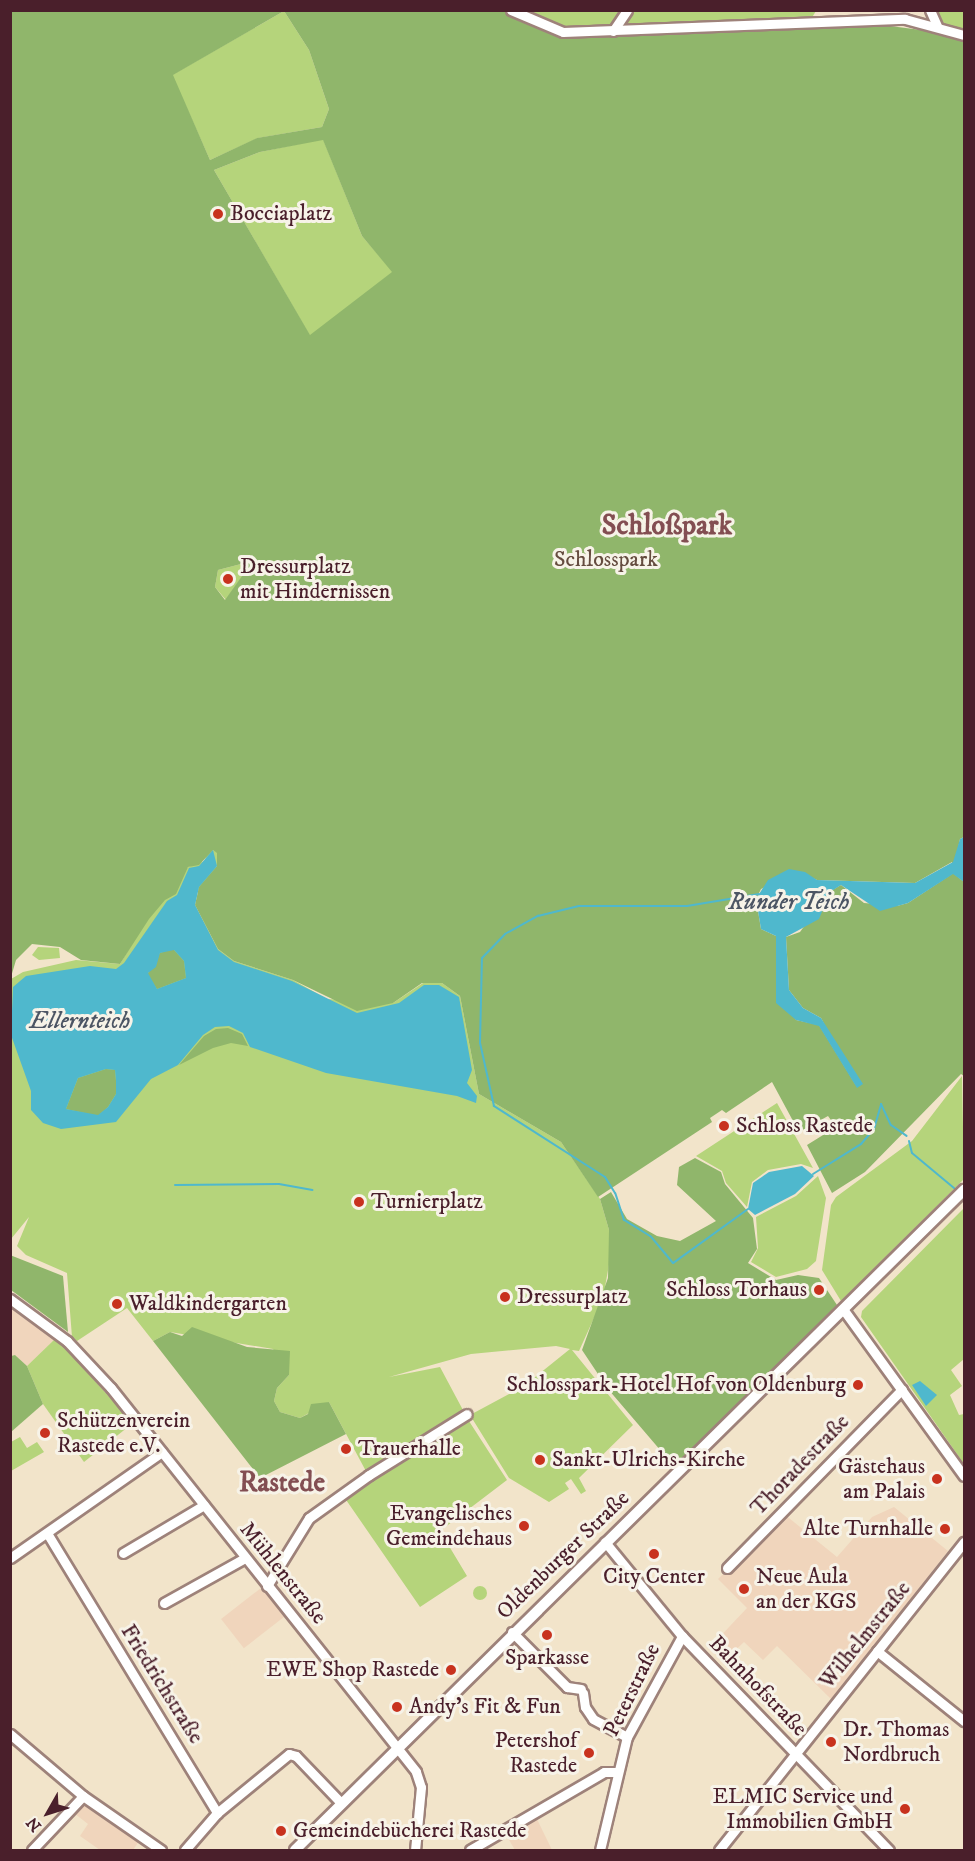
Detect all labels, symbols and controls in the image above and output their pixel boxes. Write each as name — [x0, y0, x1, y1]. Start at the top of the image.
place label: Bocciaplatz — [230, 201, 332, 227]
marker: Bocciaplatz — [211, 207, 225, 221]
district label: Schloßpark — [602, 509, 732, 543]
park label: Schlosspark — [554, 547, 658, 573]
place label: Dressurplatz mit Hindernissen — [240, 553, 390, 604]
marker: Dressurplatz mit Hindernissen — [221, 572, 235, 586]
water label: Runder Teich — [728, 889, 850, 917]
water label: Ellernteich — [30, 1008, 130, 1036]
place label: Schloss Rastede — [736, 1113, 873, 1139]
marker: Schloss Rastede — [717, 1119, 731, 1133]
place label: Turnierplatz — [371, 1189, 483, 1215]
marker: Turnierplatz — [352, 1195, 366, 1209]
place label: Schloss Torhaus — [666, 1277, 807, 1303]
marker: Schloss Torhaus — [812, 1283, 826, 1297]
place label: Dressurplatz — [517, 1284, 628, 1310]
marker: Dressurplatz — [498, 1290, 512, 1304]
place label: Waldkindergarten — [129, 1291, 287, 1317]
marker: Waldkindergarten — [110, 1297, 124, 1311]
place label: Schlosspark-Hotel Hof von Oldenburg — [507, 1372, 846, 1398]
marker: Schlosspark-Hotel Hof von Oldenburg — [851, 1378, 865, 1392]
place label: Schützenverein Rastede e.V. — [57, 1407, 190, 1458]
street label: Thoradestraße — [745, 1409, 855, 1521]
marker: Schützenverein Rastede e.V. — [38, 1426, 52, 1440]
place label: Trauerhalle — [358, 1436, 461, 1462]
marker: Trauerhalle — [339, 1442, 353, 1456]
place label: Sankt-Ulrichs-Kirche — [552, 1447, 745, 1473]
marker: Sankt-Ulrichs-Kirche — [533, 1453, 547, 1467]
place label: Gästehaus am Palais — [838, 1453, 925, 1504]
district label: Rastede — [239, 1466, 325, 1500]
marker: Gästehaus am Palais — [930, 1472, 944, 1486]
street label: Oldenburger Straße — [491, 1485, 635, 1625]
place label: Evangelisches Gemeindehaus — [386, 1500, 512, 1552]
place label: Alte Turnhalle — [803, 1516, 933, 1542]
street label: Mühlenstraße — [234, 1517, 332, 1629]
marker: Evangelisches Gemeindehaus — [517, 1519, 531, 1533]
marker: Alte Turnhalle — [938, 1522, 952, 1536]
marker: City Center — [647, 1547, 661, 1561]
place label: Neue Aula an der KGS — [756, 1563, 856, 1615]
place label: City Center — [603, 1564, 705, 1590]
street label: Wilhelmstraße — [814, 1576, 916, 1694]
marker: Neue Aula an der KGS — [737, 1582, 751, 1596]
street label: Friedrichstraße — [115, 1620, 209, 1748]
marker: Sparkasse — [540, 1628, 554, 1642]
street label: Bahnhofstraße — [703, 1630, 813, 1742]
street label: Peterstraße — [598, 1639, 666, 1741]
place label: Sparkasse — [505, 1645, 589, 1671]
place label: EWE Shop Rastede — [266, 1657, 439, 1683]
marker: EWE Shop Rastede — [444, 1663, 458, 1677]
place label: Andy's Fit & Fun — [409, 1694, 561, 1720]
marker: Andy's Fit & Fun — [390, 1700, 404, 1714]
place label: Dr. Thomas Nordbruch — [843, 1716, 949, 1768]
place label: Petershof Rastede — [495, 1727, 577, 1778]
marker: Dr. Thomas Nordbruch — [824, 1735, 838, 1749]
marker: Petershof Rastede — [582, 1746, 596, 1760]
north arrow — [18, 1783, 78, 1843]
place label: ELMIC Service und Immobilien GmbH — [712, 1783, 893, 1834]
marker: ELMIC Service und Immobilien GmbH — [898, 1802, 912, 1816]
text: N — [22, 1813, 46, 1836]
place label: Gemeindebücherei Rastede — [293, 1818, 526, 1844]
marker: Gemeindebücherei Rastede — [274, 1824, 288, 1838]

